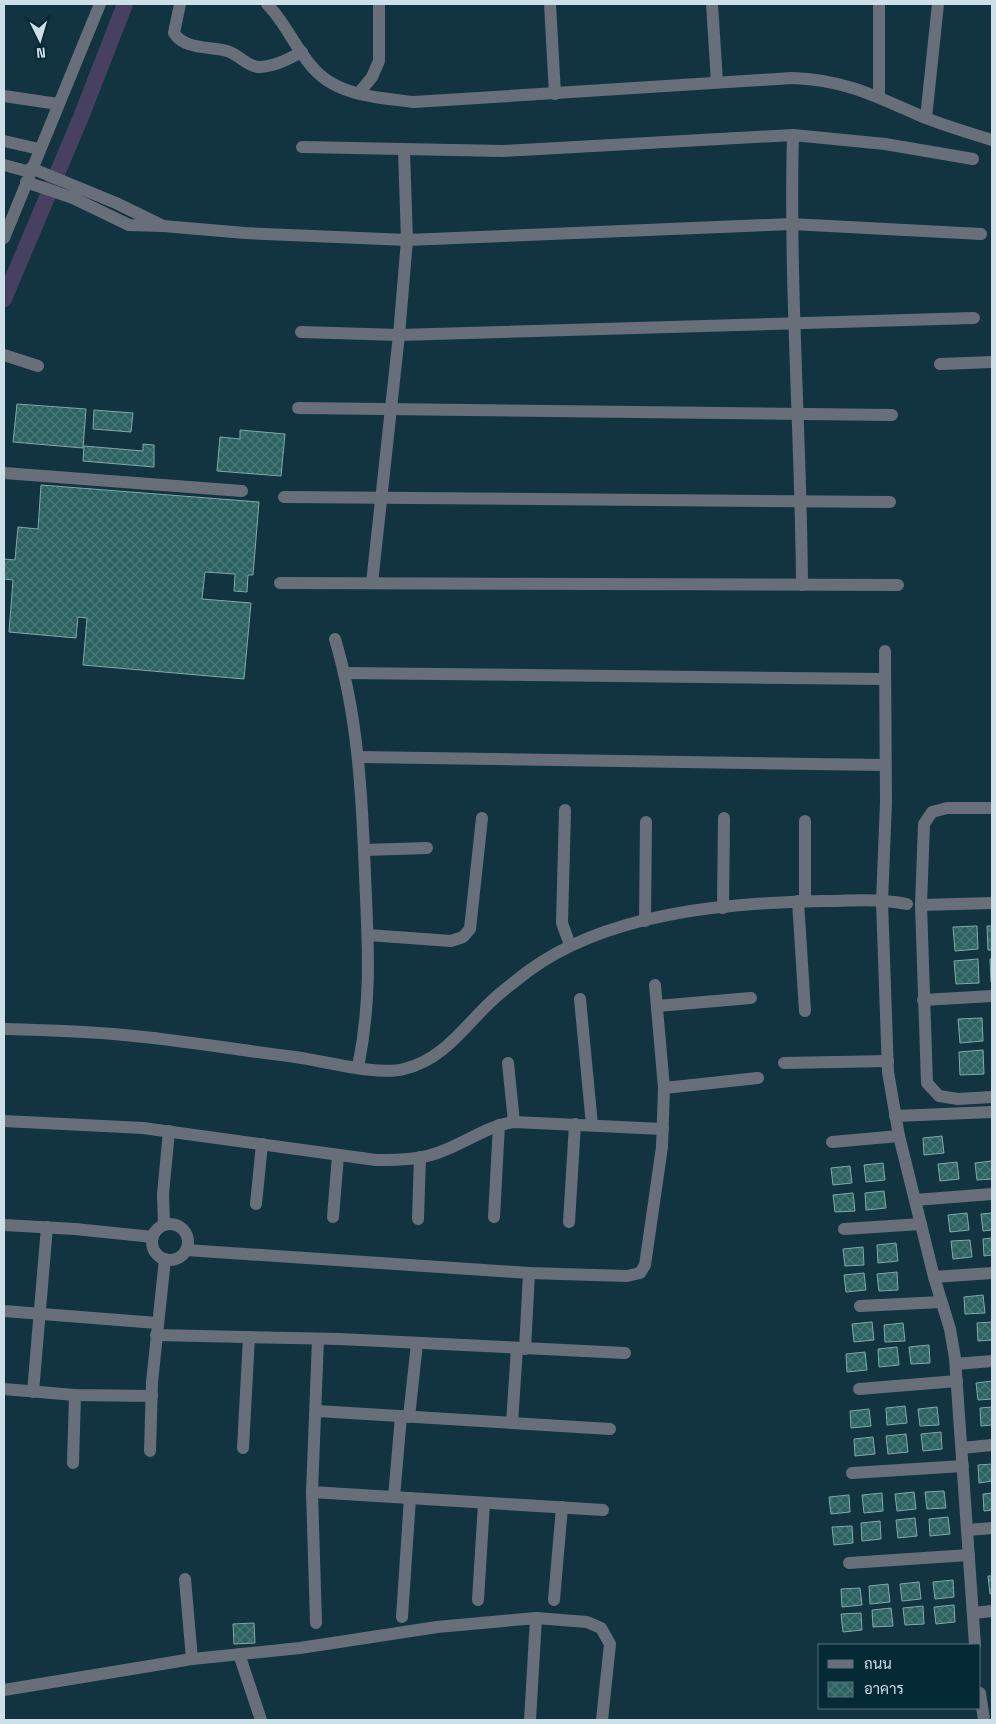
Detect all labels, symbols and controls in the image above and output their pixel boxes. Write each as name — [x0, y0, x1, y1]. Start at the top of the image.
north arrow — [15, 15, 65, 65]
text: N — [36, 44, 47, 62]
legend — [818, 1644, 981, 1709]
text: ถนน — [864, 1654, 892, 1673]
text: อาคาร — [864, 1679, 904, 1698]

